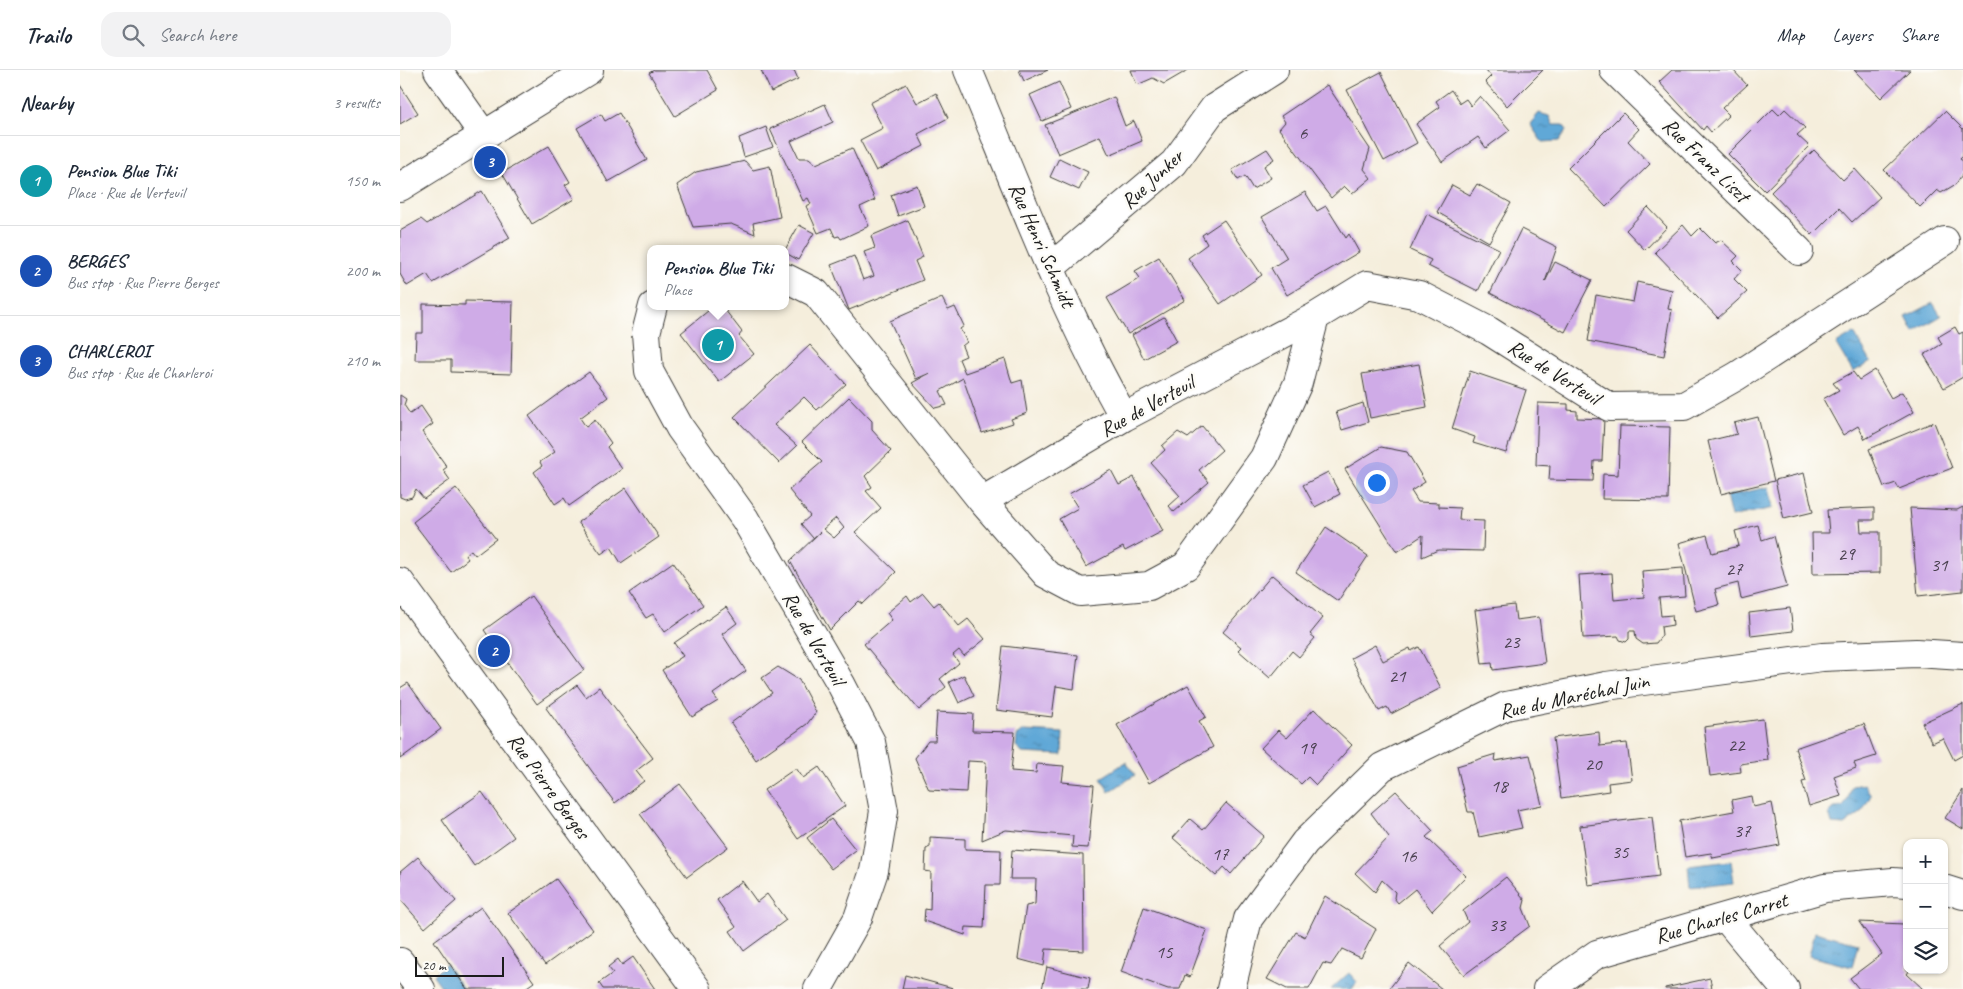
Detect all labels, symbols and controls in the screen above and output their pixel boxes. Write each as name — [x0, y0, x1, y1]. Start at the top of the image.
search box — [101, 12, 451, 57]
text: Trailo — [25, 20, 71, 50]
icon: search — [119, 21, 147, 49]
text: Search here — [159, 23, 236, 47]
text: Map — [1777, 24, 1805, 46]
text: Layers — [1833, 24, 1872, 46]
text: Share — [1900, 24, 1938, 46]
text: Nearby — [20, 90, 73, 116]
text: 3 results — [333, 93, 380, 113]
street label: Rue Franz Liszt — [1657, 112, 1757, 210]
house number: 6 — [1299, 121, 1309, 145]
pin: 3 — [474, 143, 506, 181]
street label: Rue Junker — [1115, 143, 1190, 214]
text: Pension Blue Tiki — [67, 159, 176, 183]
text: 1 — [32, 171, 40, 191]
text: 150 m — [346, 171, 380, 191]
street label: Rue Henri Schmidt — [1003, 179, 1082, 313]
text: Place · Rue de Verteuil — [67, 183, 185, 203]
popup — [647, 245, 789, 310]
text: BERGES — [67, 249, 126, 273]
text: Pension Blue Tiki — [664, 256, 772, 280]
text: 2 — [32, 261, 40, 281]
text: 200 m — [346, 261, 380, 281]
text: Bus stop · Rue Pierre Berges — [67, 273, 219, 293]
text: Place — [664, 280, 692, 300]
pin: 1 — [702, 326, 734, 364]
street label: Rue de Verteuil — [1503, 334, 1608, 412]
text: CHARLEROI — [67, 339, 151, 363]
text: 3 — [32, 351, 40, 371]
text: 210 m — [346, 351, 380, 371]
text: Bus stop · Rue de Charleroi — [67, 363, 212, 383]
street label: Rue de Verteuil — [1095, 368, 1202, 442]
your location — [1364, 470, 1390, 496]
house number: 29 — [1837, 542, 1856, 566]
house number: 31 — [1930, 553, 1949, 577]
house number: 27 — [1725, 557, 1744, 581]
street label: Rue de Verteuil — [777, 587, 853, 692]
house number: 23 — [1502, 630, 1521, 654]
pin: 2 — [478, 632, 510, 670]
house number: 21 — [1388, 664, 1407, 688]
street label: Rue du Maréchal Juin — [1497, 667, 1652, 725]
street label: Rue Pierre Berges — [502, 728, 597, 846]
house number: 22 — [1727, 733, 1746, 757]
house number: 19 — [1298, 736, 1317, 760]
house number: 20 — [1584, 752, 1603, 776]
house number: 18 — [1490, 774, 1510, 798]
house number: 37 — [1733, 819, 1752, 843]
map controls — [1903, 839, 1948, 974]
button: + — [1903, 839, 1948, 884]
house number: 35 — [1611, 840, 1630, 864]
house number: 17 — [1211, 842, 1230, 866]
house number: 16 — [1399, 844, 1418, 868]
button: − — [1903, 884, 1948, 929]
street label: Rue Charles Carret — [1652, 886, 1792, 949]
house number: 33 — [1488, 913, 1507, 937]
button: layers — [1903, 929, 1948, 974]
house number: 15 — [1155, 940, 1174, 964]
scale bar — [415, 954, 504, 977]
text: 20 m — [422, 957, 446, 974]

